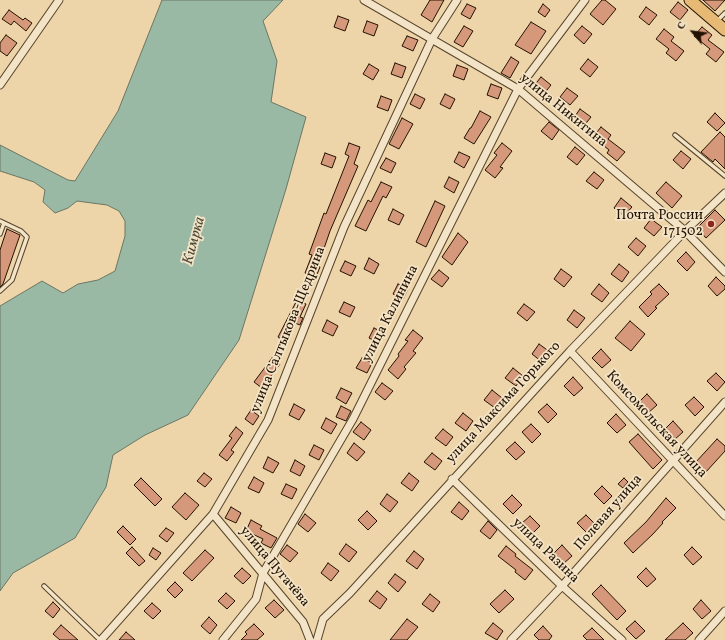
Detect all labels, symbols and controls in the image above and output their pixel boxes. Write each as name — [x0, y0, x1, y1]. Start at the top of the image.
north arrow — [673, 12, 713, 52]
text: С — [674, 19, 690, 33]
street label: улица Никитина — [516, 71, 610, 151]
place label: Почта России 171502 — [616, 208, 703, 240]
water label: Кимрка — [180, 215, 210, 267]
marker: Почта России 171502 — [706, 219, 716, 229]
street label: улица Салтыкова-Щедрина — [248, 244, 330, 416]
street label: улица Калинина — [359, 263, 423, 365]
street label: улица Максима Горького — [443, 339, 565, 467]
street label: Комсомольская улица — [602, 368, 710, 482]
street label: Полевая улица — [571, 472, 647, 554]
street label: улица Разина — [508, 515, 582, 587]
street label: улица Пугачёва — [235, 523, 313, 611]

